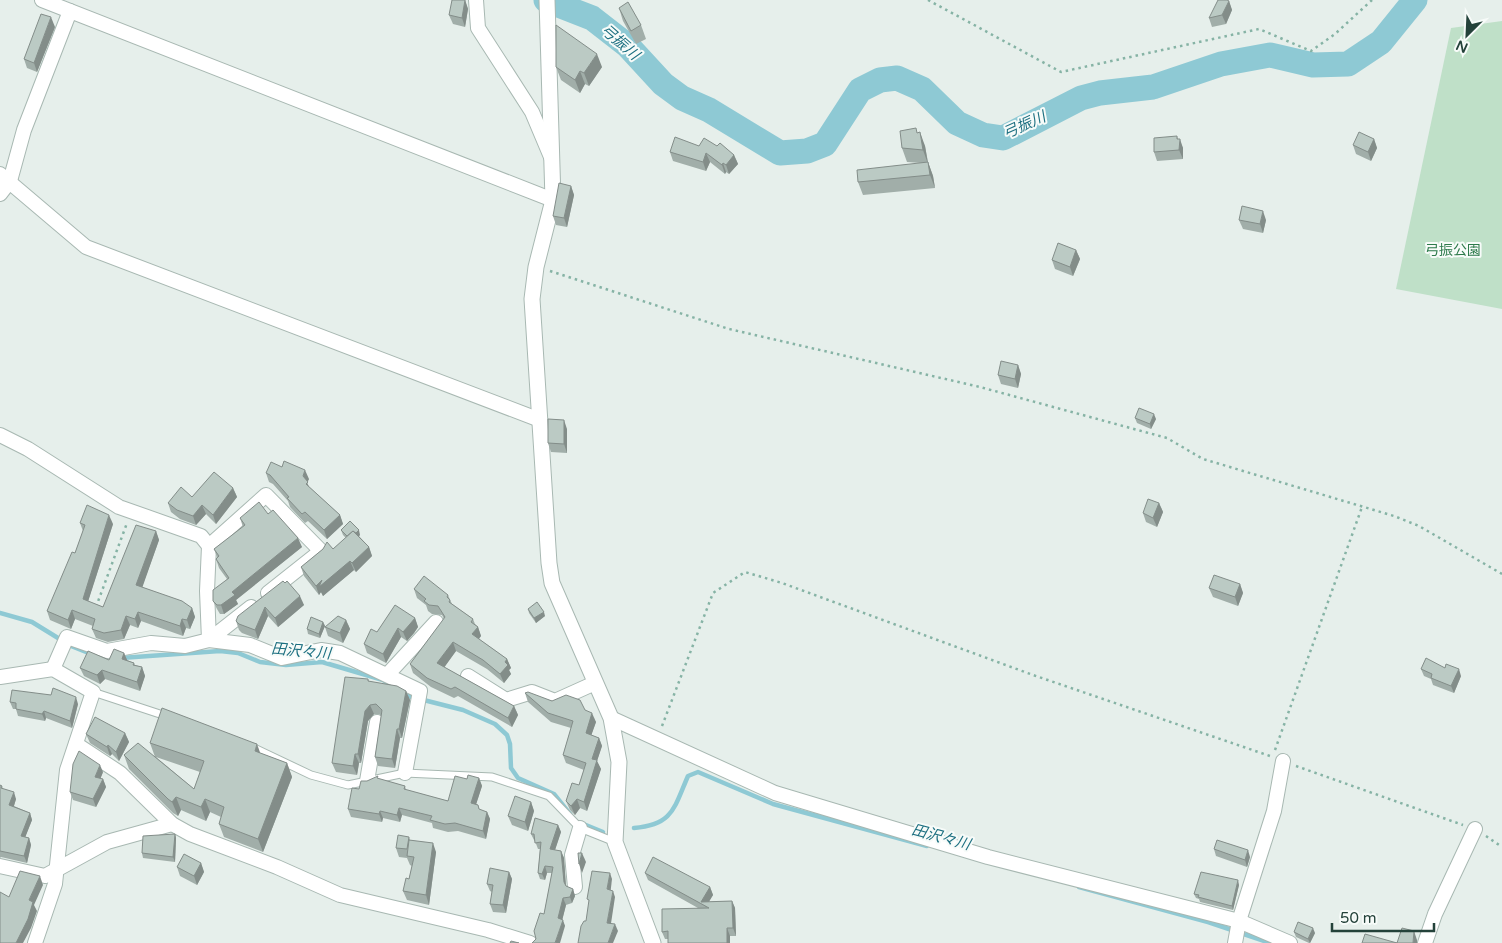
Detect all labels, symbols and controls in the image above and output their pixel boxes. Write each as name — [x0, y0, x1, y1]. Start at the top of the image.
north arrow — [1442, 10, 1492, 60]
water label: 弓振川 — [597, 20, 644, 65]
text: N — [1453, 36, 1471, 56]
water label: 弓振川 — [1000, 107, 1050, 142]
park label: 弓振公園 — [1425, 242, 1481, 259]
water label: 田沢々川 — [270, 639, 334, 663]
water label: 田沢々川 — [910, 821, 974, 854]
scale bar — [1332, 900, 1434, 932]
text: 50 m — [1340, 909, 1377, 927]

